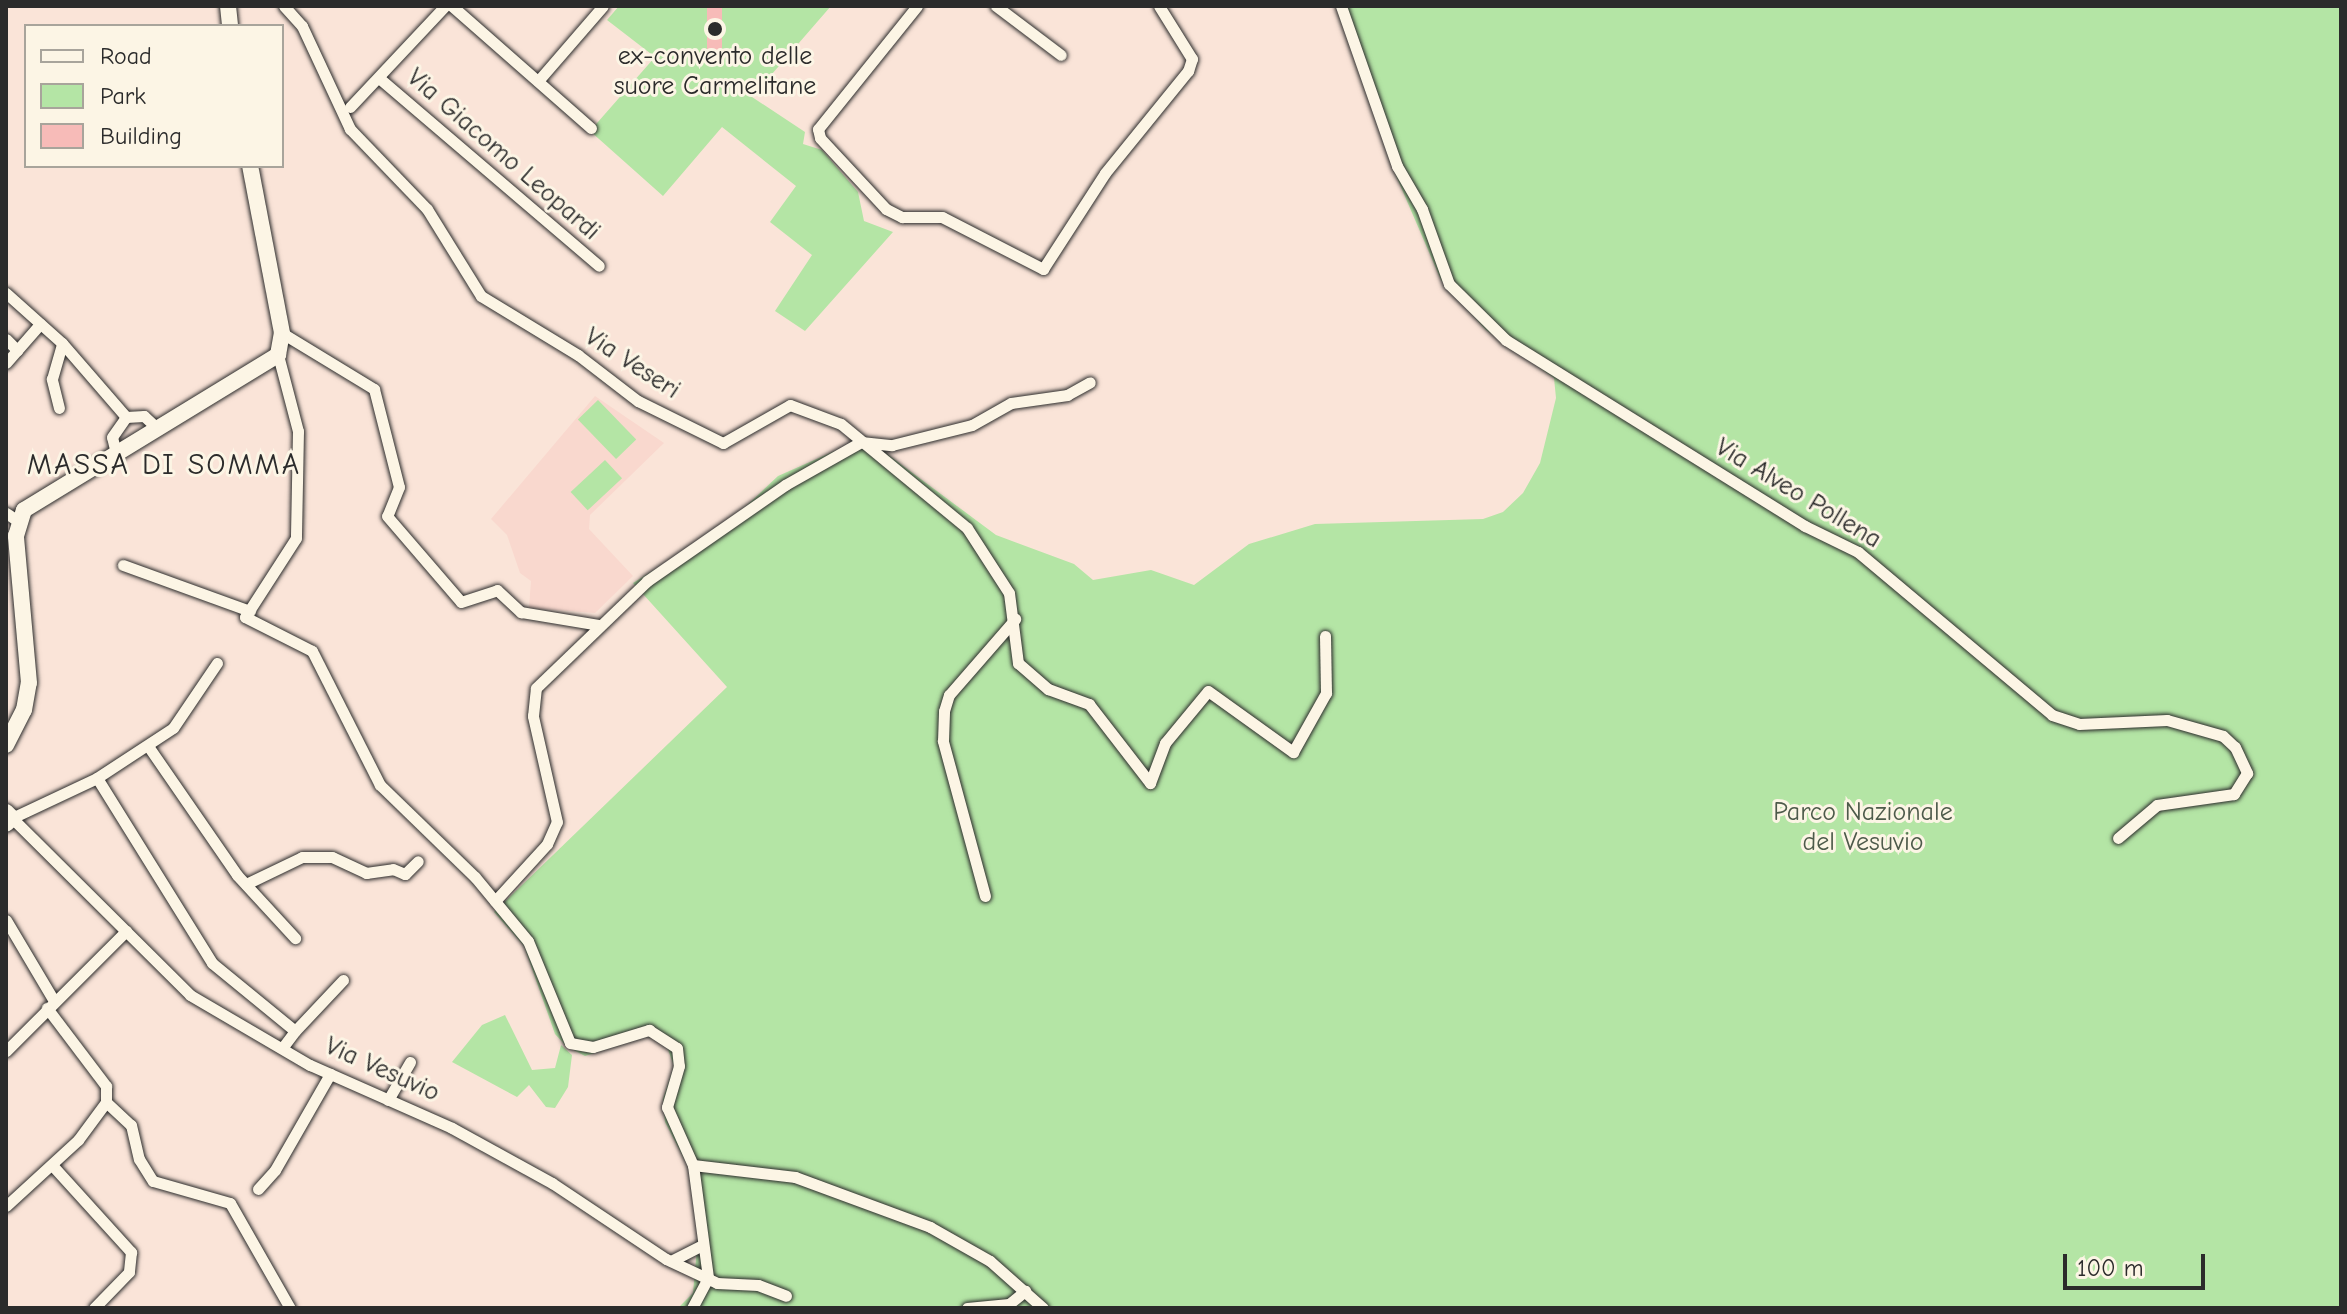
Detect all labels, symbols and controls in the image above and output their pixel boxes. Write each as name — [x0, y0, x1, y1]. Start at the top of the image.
marker: ex-convento delle suore Carmelitane — [706, 20, 724, 38]
legend — [24, 24, 284, 168]
place label: ex-convento delle suore Carmelitane — [614, 41, 816, 102]
text: Road — [100, 42, 152, 70]
street label: Via Giacomo Leopardi — [400, 63, 606, 247]
text: Park — [100, 82, 146, 110]
text: Building — [100, 122, 182, 150]
street label: Via Veseri — [578, 322, 686, 406]
street label: Via Alveo Pollena — [1709, 432, 1887, 556]
district label: MASSA DI SOMMA — [27, 447, 301, 483]
park label: Parco Nazionale del Vesuvio — [1773, 797, 1953, 858]
street label: Via Vesuvio — [320, 1031, 444, 1109]
scale bar — [2067, 1238, 2209, 1288]
text: 100 m — [2077, 1254, 2144, 1282]

